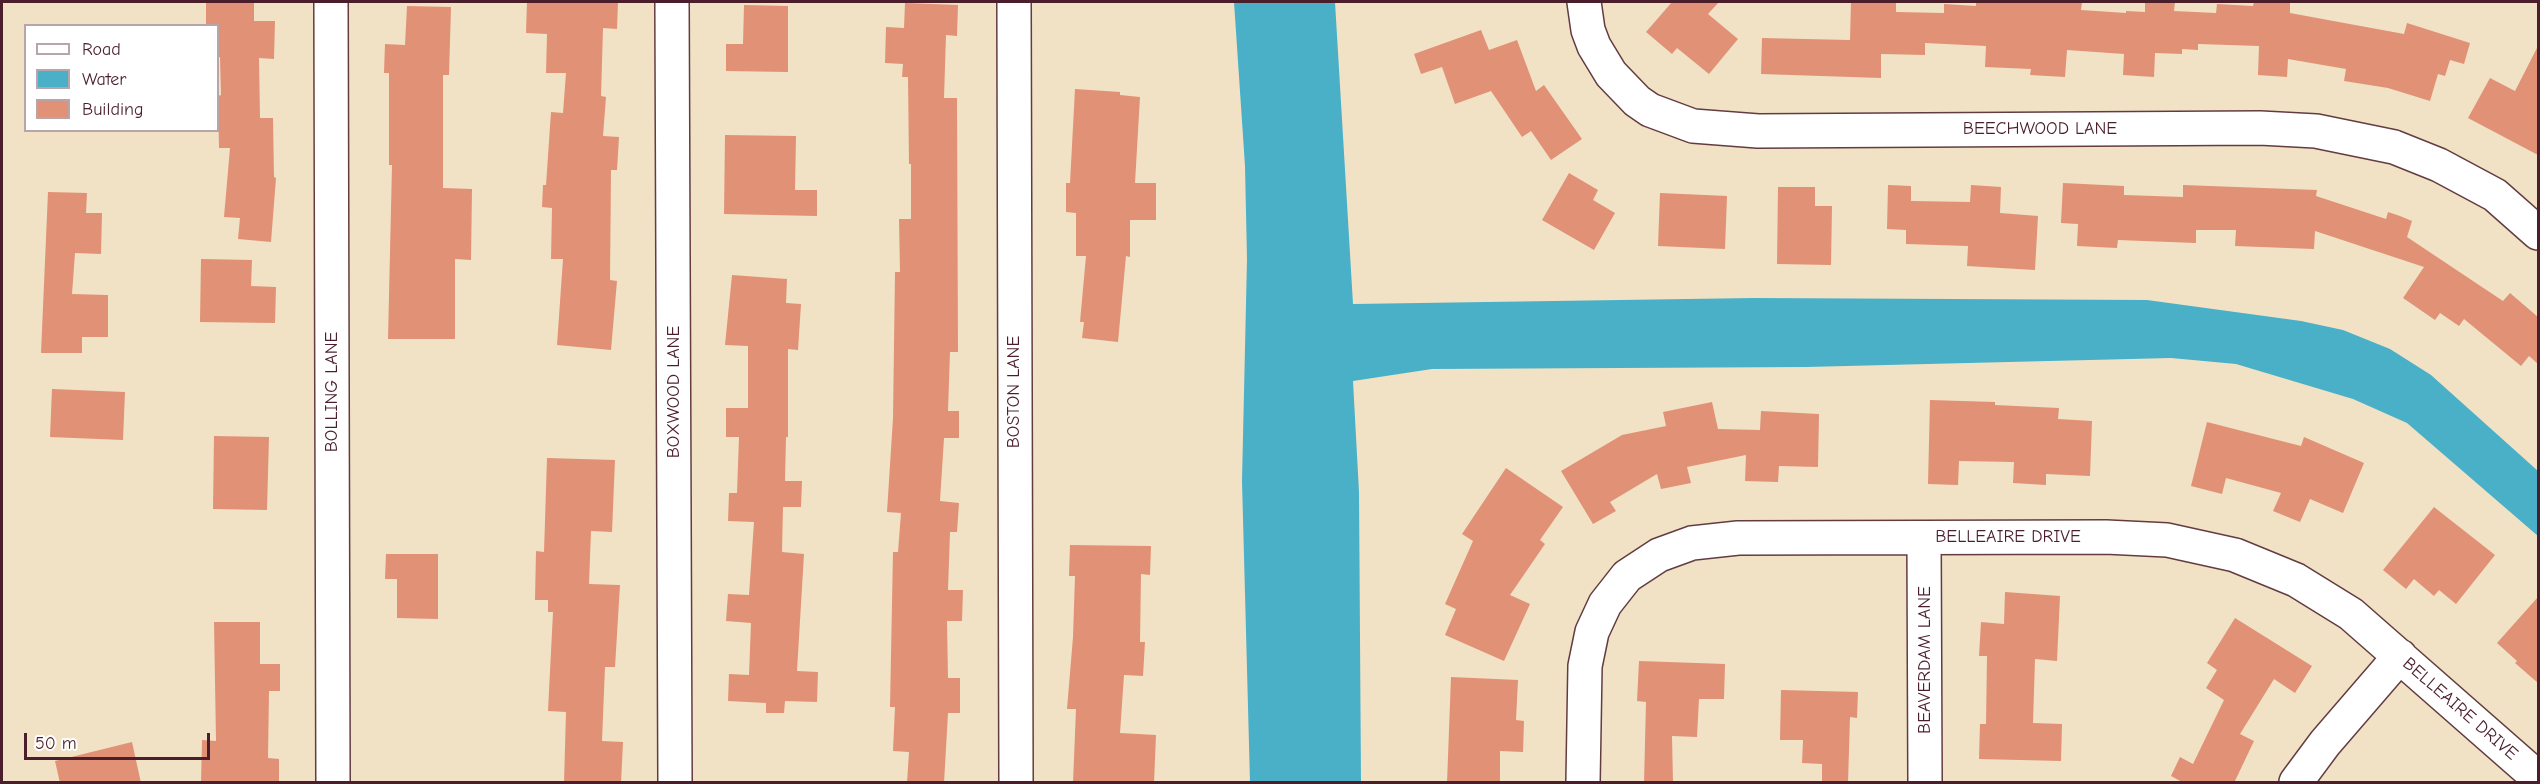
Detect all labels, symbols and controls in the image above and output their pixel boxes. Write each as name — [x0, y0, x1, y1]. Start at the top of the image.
legend — [24, 24, 219, 132]
text: Road — [82, 39, 121, 60]
text: Water — [82, 69, 126, 90]
text: Building — [82, 99, 144, 120]
street label: BEECHWOOD LANE — [1963, 118, 2117, 140]
street label: BOXWOOD LANE — [663, 326, 685, 458]
street label: BOLLING LANE — [321, 332, 343, 452]
street label: BOSTON LANE — [1003, 336, 1025, 448]
street label: BELLEAIRE DRIVE — [1935, 526, 2081, 548]
street label: BEAVERDAM LANE — [1914, 586, 1936, 734]
street label: BELLEAIRE DRIVE — [2398, 653, 2522, 765]
scale bar — [27, 721, 213, 759]
text: 50 m — [35, 733, 77, 754]

